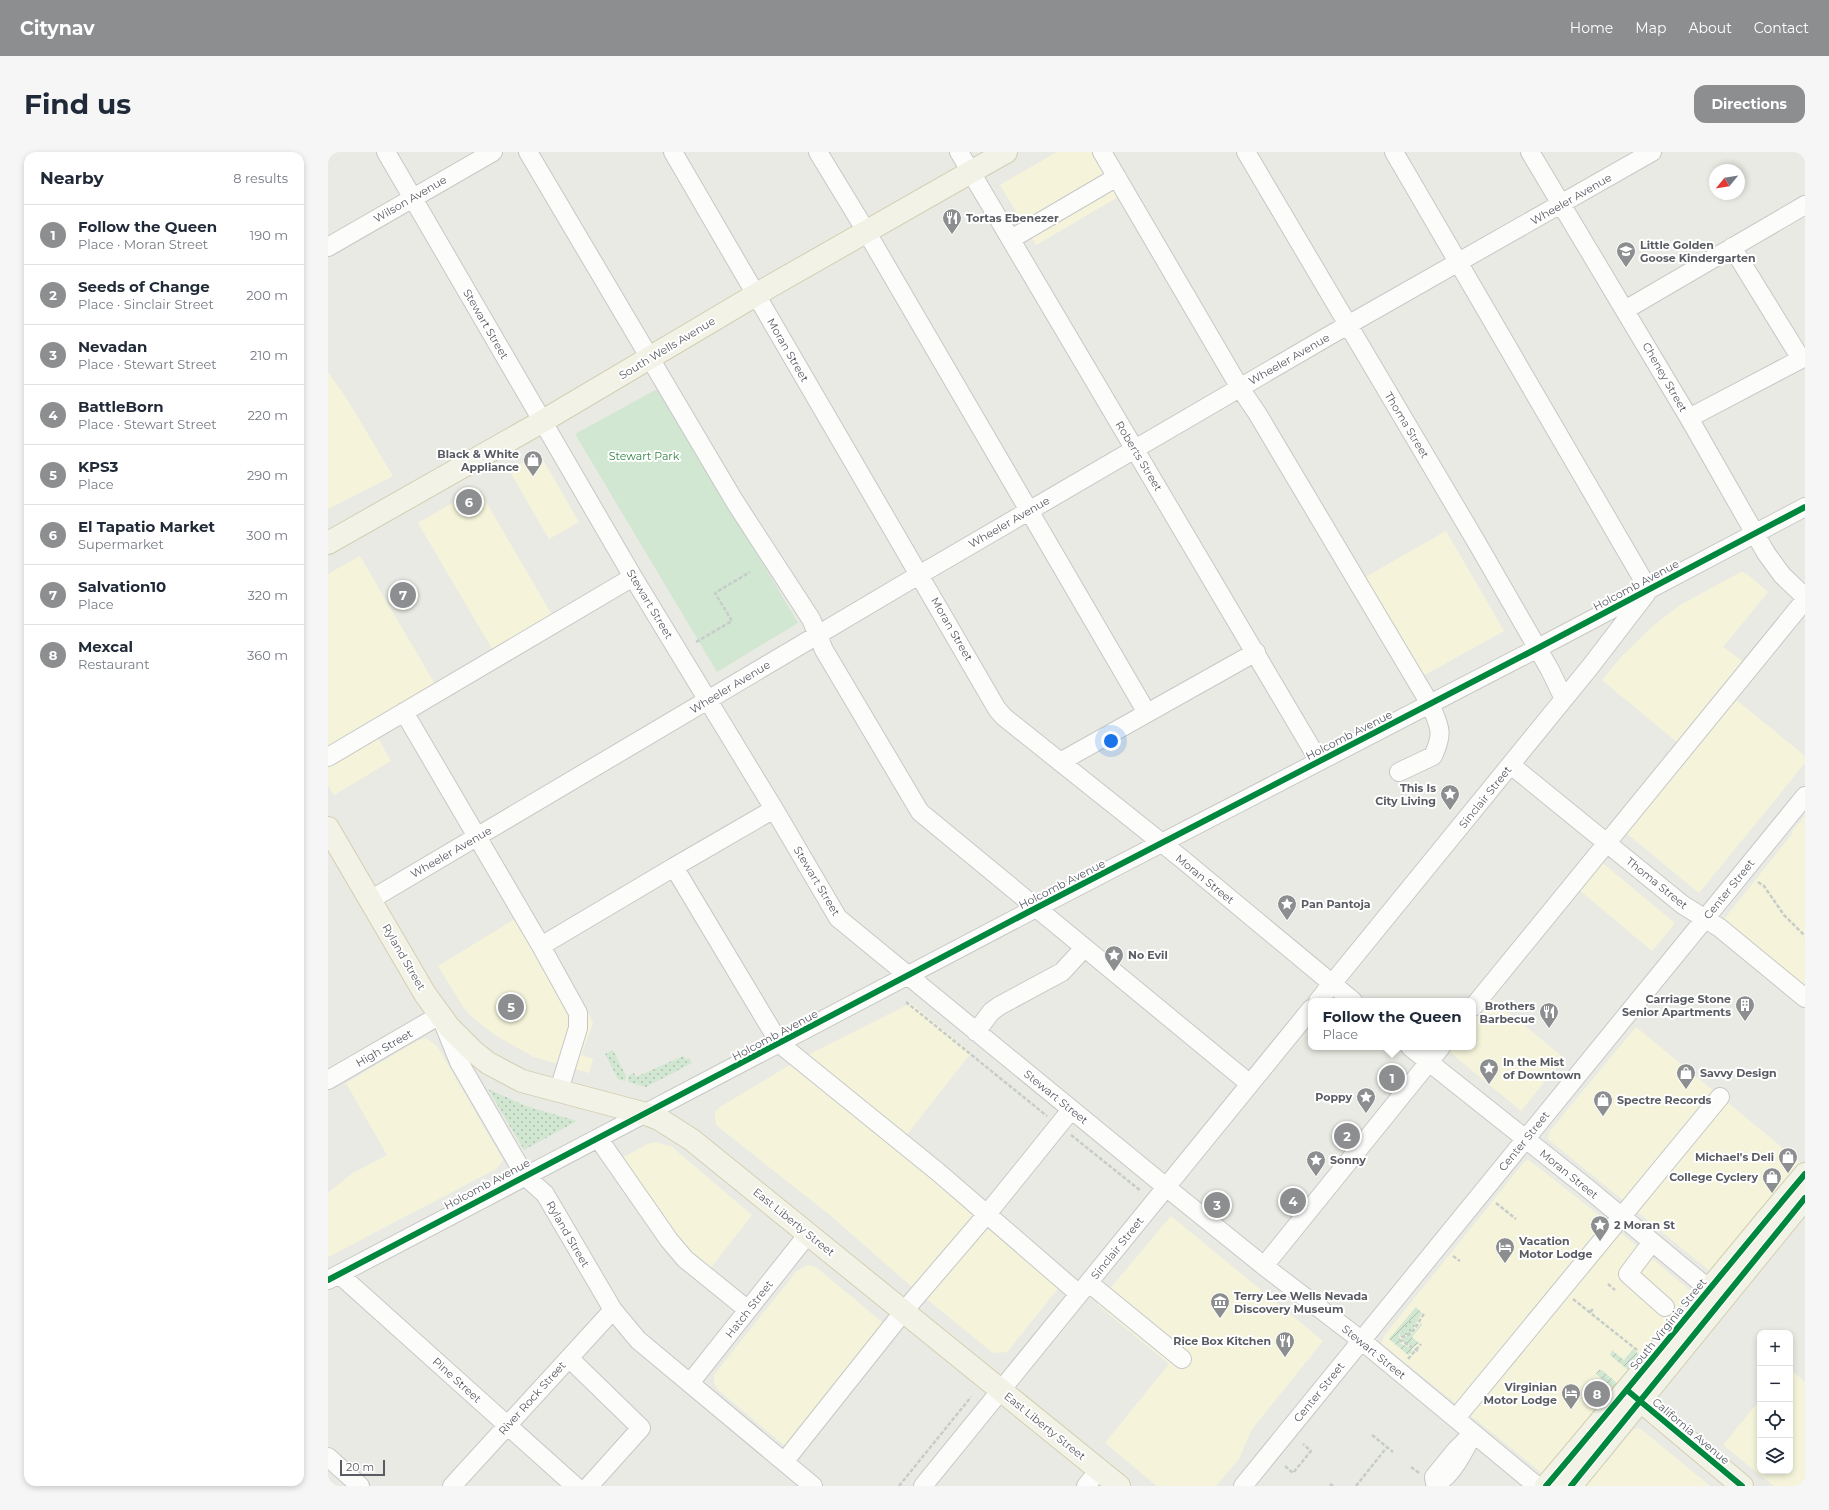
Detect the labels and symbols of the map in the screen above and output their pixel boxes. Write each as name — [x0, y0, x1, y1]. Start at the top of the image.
north arrow — [1709, 164, 1745, 200]
street label: Wheeler Avenue — [1528, 170, 1614, 228]
street label: Wilson Avenue — [371, 172, 449, 226]
restaurant icon: Tortas Ebenezer — [941, 207, 963, 235]
place label: Tortas Ebenezer — [966, 211, 1059, 225]
place label: Little Golden Goose Kindergarten — [1640, 238, 1756, 265]
school or university icon: Little Golden Goose Kindergarten — [1615, 240, 1637, 268]
street label: Stewart Street — [460, 286, 512, 362]
street label: South Wells Avenue — [616, 314, 718, 382]
street label: Moran Street — [764, 316, 812, 385]
street label: Wheeler Avenue — [1246, 330, 1332, 388]
street label: Cheney Street — [1639, 340, 1691, 415]
street label: Thoma Street — [1382, 389, 1433, 461]
street label: Roberts Street — [1113, 418, 1166, 494]
place label: Black & White Appliance — [437, 447, 519, 474]
shop icon: Black & White Appliance — [522, 449, 544, 477]
park label: Stewart Park — [609, 449, 680, 463]
pin: 6 — [456, 487, 482, 517]
street label: Wheeler Avenue — [966, 493, 1052, 551]
street label: Holcomb Avenue — [1591, 556, 1682, 614]
street label: Stewart Street — [624, 567, 677, 642]
pin: 7 — [390, 580, 416, 610]
street label: Moran Street — [928, 595, 976, 664]
street label: Wheeler Avenue — [687, 657, 773, 716]
street label: Holcomb Avenue — [1303, 707, 1395, 763]
your location — [1101, 731, 1121, 751]
street label: Sinclair Street — [1456, 763, 1515, 831]
place label: This Is City Living — [1375, 781, 1436, 808]
place icon: This Is City Living — [1439, 783, 1461, 811]
street label: Wheeler Avenue — [408, 823, 494, 881]
street label: Stewart Street — [791, 844, 844, 919]
street label: Moran Street — [1173, 851, 1238, 907]
street label: Thoma Street — [1623, 854, 1691, 912]
street label: Holcomb Avenue — [1016, 856, 1108, 912]
street label: Center Street — [1701, 856, 1758, 922]
place icon: Pan Pantoja — [1276, 893, 1298, 921]
place label: Pan Pantoja — [1301, 897, 1371, 911]
street label: Ryland Street — [379, 921, 429, 993]
place icon: No Evil — [1103, 944, 1125, 972]
place label: No Evil — [1128, 948, 1168, 962]
pin: 5 — [498, 992, 524, 1022]
place label: Carriage Stone Senior Apartments — [1622, 992, 1731, 1019]
building icon: Carriage Stone Senior Apartments — [1734, 994, 1756, 1022]
place label: Brothers Barbecue — [1480, 999, 1535, 1026]
restaurant icon: Brothers Barbecue — [1538, 1001, 1560, 1029]
street label: Holcomb Avenue — [730, 1006, 821, 1064]
street label: High Street — [353, 1026, 415, 1070]
place label: In the Mist of Downtown — [1503, 1055, 1581, 1082]
place icon: In the Mist of Downtown — [1478, 1057, 1500, 1085]
shop icon: Savvy Design — [1675, 1062, 1697, 1090]
pin: 1 — [1379, 1063, 1405, 1093]
place label: Savvy Design — [1700, 1066, 1777, 1080]
street label: Stewart Street — [1021, 1067, 1091, 1128]
place icon: Poppy — [1355, 1086, 1377, 1114]
shop icon: Spectre Records — [1592, 1089, 1614, 1117]
place label: Poppy — [1315, 1090, 1352, 1104]
place label: Spectre Records — [1617, 1093, 1712, 1107]
street label: Center Street — [1496, 1108, 1553, 1174]
pin: 2 — [1334, 1121, 1360, 1151]
street label: Moran Street — [1537, 1146, 1602, 1202]
shop icon: Michael's Deli — [1777, 1146, 1799, 1174]
place icon: Sonny — [1305, 1149, 1327, 1177]
place label: Michael's Deli — [1695, 1150, 1774, 1164]
place label: Sonny — [1330, 1153, 1366, 1167]
street label: Holcomb Avenue — [442, 1155, 533, 1213]
shop icon: College Cyclery — [1761, 1166, 1783, 1194]
place label: College Cyclery — [1669, 1170, 1758, 1184]
street label: East Liberty Street — [750, 1185, 838, 1259]
pin: 4 — [1280, 1186, 1306, 1216]
pin: 3 — [1204, 1190, 1230, 1220]
street label: Ryland Street — [543, 1198, 593, 1270]
street label: Sinclair Street — [1088, 1214, 1147, 1282]
place icon: 2 Moran St — [1589, 1214, 1611, 1242]
place label: 2 Moran St — [1614, 1218, 1675, 1232]
place label: Vacation Motor Lodge — [1518, 1234, 1592, 1261]
hotel icon: Vacation Motor Lodge — [1494, 1236, 1516, 1264]
street label: South Virginia Street — [1627, 1275, 1710, 1373]
street label: Hatch Street — [722, 1277, 776, 1341]
place label: Terry Lee Wells Nevada Discovery Museum — [1234, 1289, 1368, 1316]
museum icon: Terry Lee Wells Nevada Discovery Museum — [1209, 1291, 1231, 1319]
street label: Stewart Street — [1339, 1322, 1409, 1383]
restaurant icon: Rice Box Kitchen — [1274, 1330, 1296, 1358]
place label: Rice Box Kitchen — [1173, 1334, 1271, 1348]
street label: Pine Street — [430, 1354, 485, 1406]
street label: River Rock Street — [495, 1358, 569, 1438]
street label: Center Street — [1291, 1359, 1348, 1425]
pin: 8 — [1584, 1379, 1610, 1409]
place label: Virginian Motor Lodge — [1484, 1380, 1557, 1407]
hotel icon: Virginian Motor Lodge — [1560, 1382, 1582, 1410]
street label: East Liberty Street — [1001, 1389, 1089, 1463]
street label: California Avenue — [1650, 1395, 1733, 1468]
scale bar — [340, 1458, 385, 1477]

